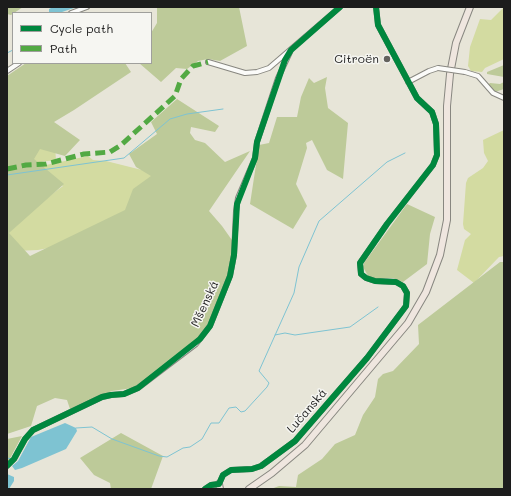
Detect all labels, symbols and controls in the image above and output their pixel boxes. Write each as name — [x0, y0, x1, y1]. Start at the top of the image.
legend — [12, 12, 152, 64]
text: Cycle path — [50, 20, 113, 36]
text: Path — [50, 40, 77, 56]
place label: Citroën — [334, 52, 379, 66]
marker: Citroën — [382, 54, 392, 64]
street label: Mšenská — [188, 279, 222, 329]
street label: Lučanská — [284, 386, 330, 436]

